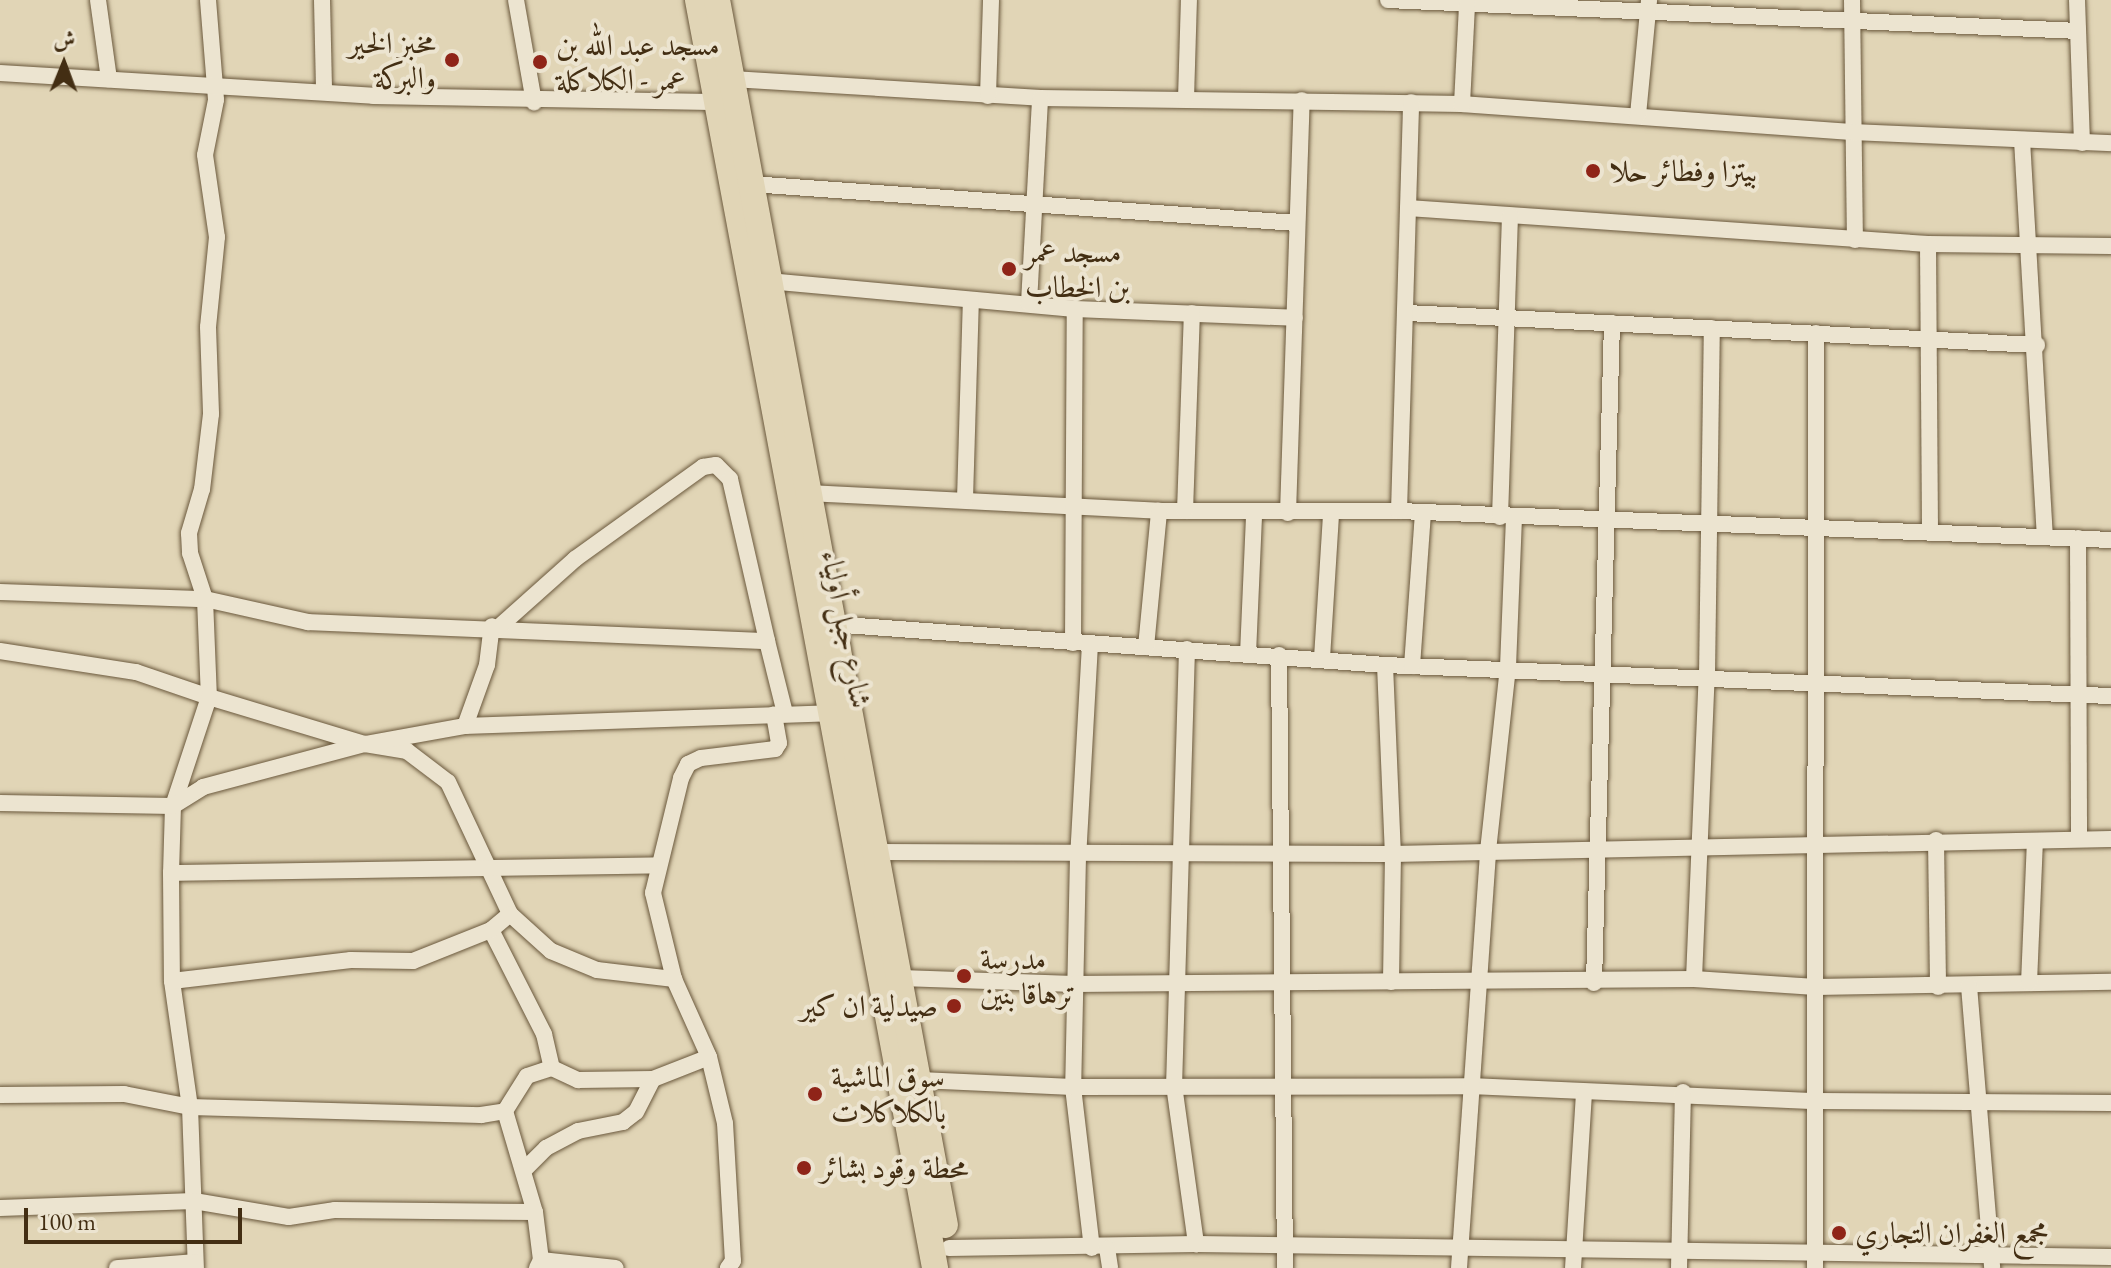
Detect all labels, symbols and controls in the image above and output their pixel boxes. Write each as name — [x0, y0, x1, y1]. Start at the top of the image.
north arrow — [24, 24, 104, 104]
text: ش — [53, 25, 76, 54]
place label: مخبز الخير والبركة — [348, 25, 436, 96]
place label: مسجد عبد الله بن عمر - الكلاكلة — [556, 27, 720, 98]
marker: مخبز الخير والبركة — [443, 51, 461, 69]
marker: مسجد عبد الله بن عمر - الكلاكلة — [531, 53, 549, 71]
place label: بيتزا وفطائر حلا — [1609, 153, 1757, 189]
marker: بيتزا وفطائر حلا — [1584, 162, 1602, 180]
place label: مسجد عمر بن الخطاب — [1025, 234, 1130, 304]
marker: مسجد عمر بن الخطاب — [1000, 260, 1018, 278]
street label: شارع جبل أولياء — [813, 547, 879, 711]
place label: مدرسة ترهاقا بنين — [980, 941, 1076, 1012]
marker: مدرسة ترهاقا بنين — [955, 967, 973, 985]
place label: صيدلية ان كير — [800, 988, 938, 1024]
marker: صيدلية ان كير — [945, 997, 963, 1015]
place label: سوق الماشية بالكلاكلات — [831, 1059, 946, 1130]
marker: سوق الماشية بالكلاكلات — [806, 1085, 824, 1103]
place label: محطة وقود بشائر — [820, 1150, 969, 1186]
marker: محطة وقود بشائر — [795, 1159, 813, 1177]
scale bar — [28, 1192, 246, 1242]
text: 100 m — [38, 1206, 96, 1237]
place label: مجمع الغفران التجاري — [1855, 1215, 2049, 1251]
marker: مجمع الغفران التجاري — [1830, 1224, 1848, 1242]

